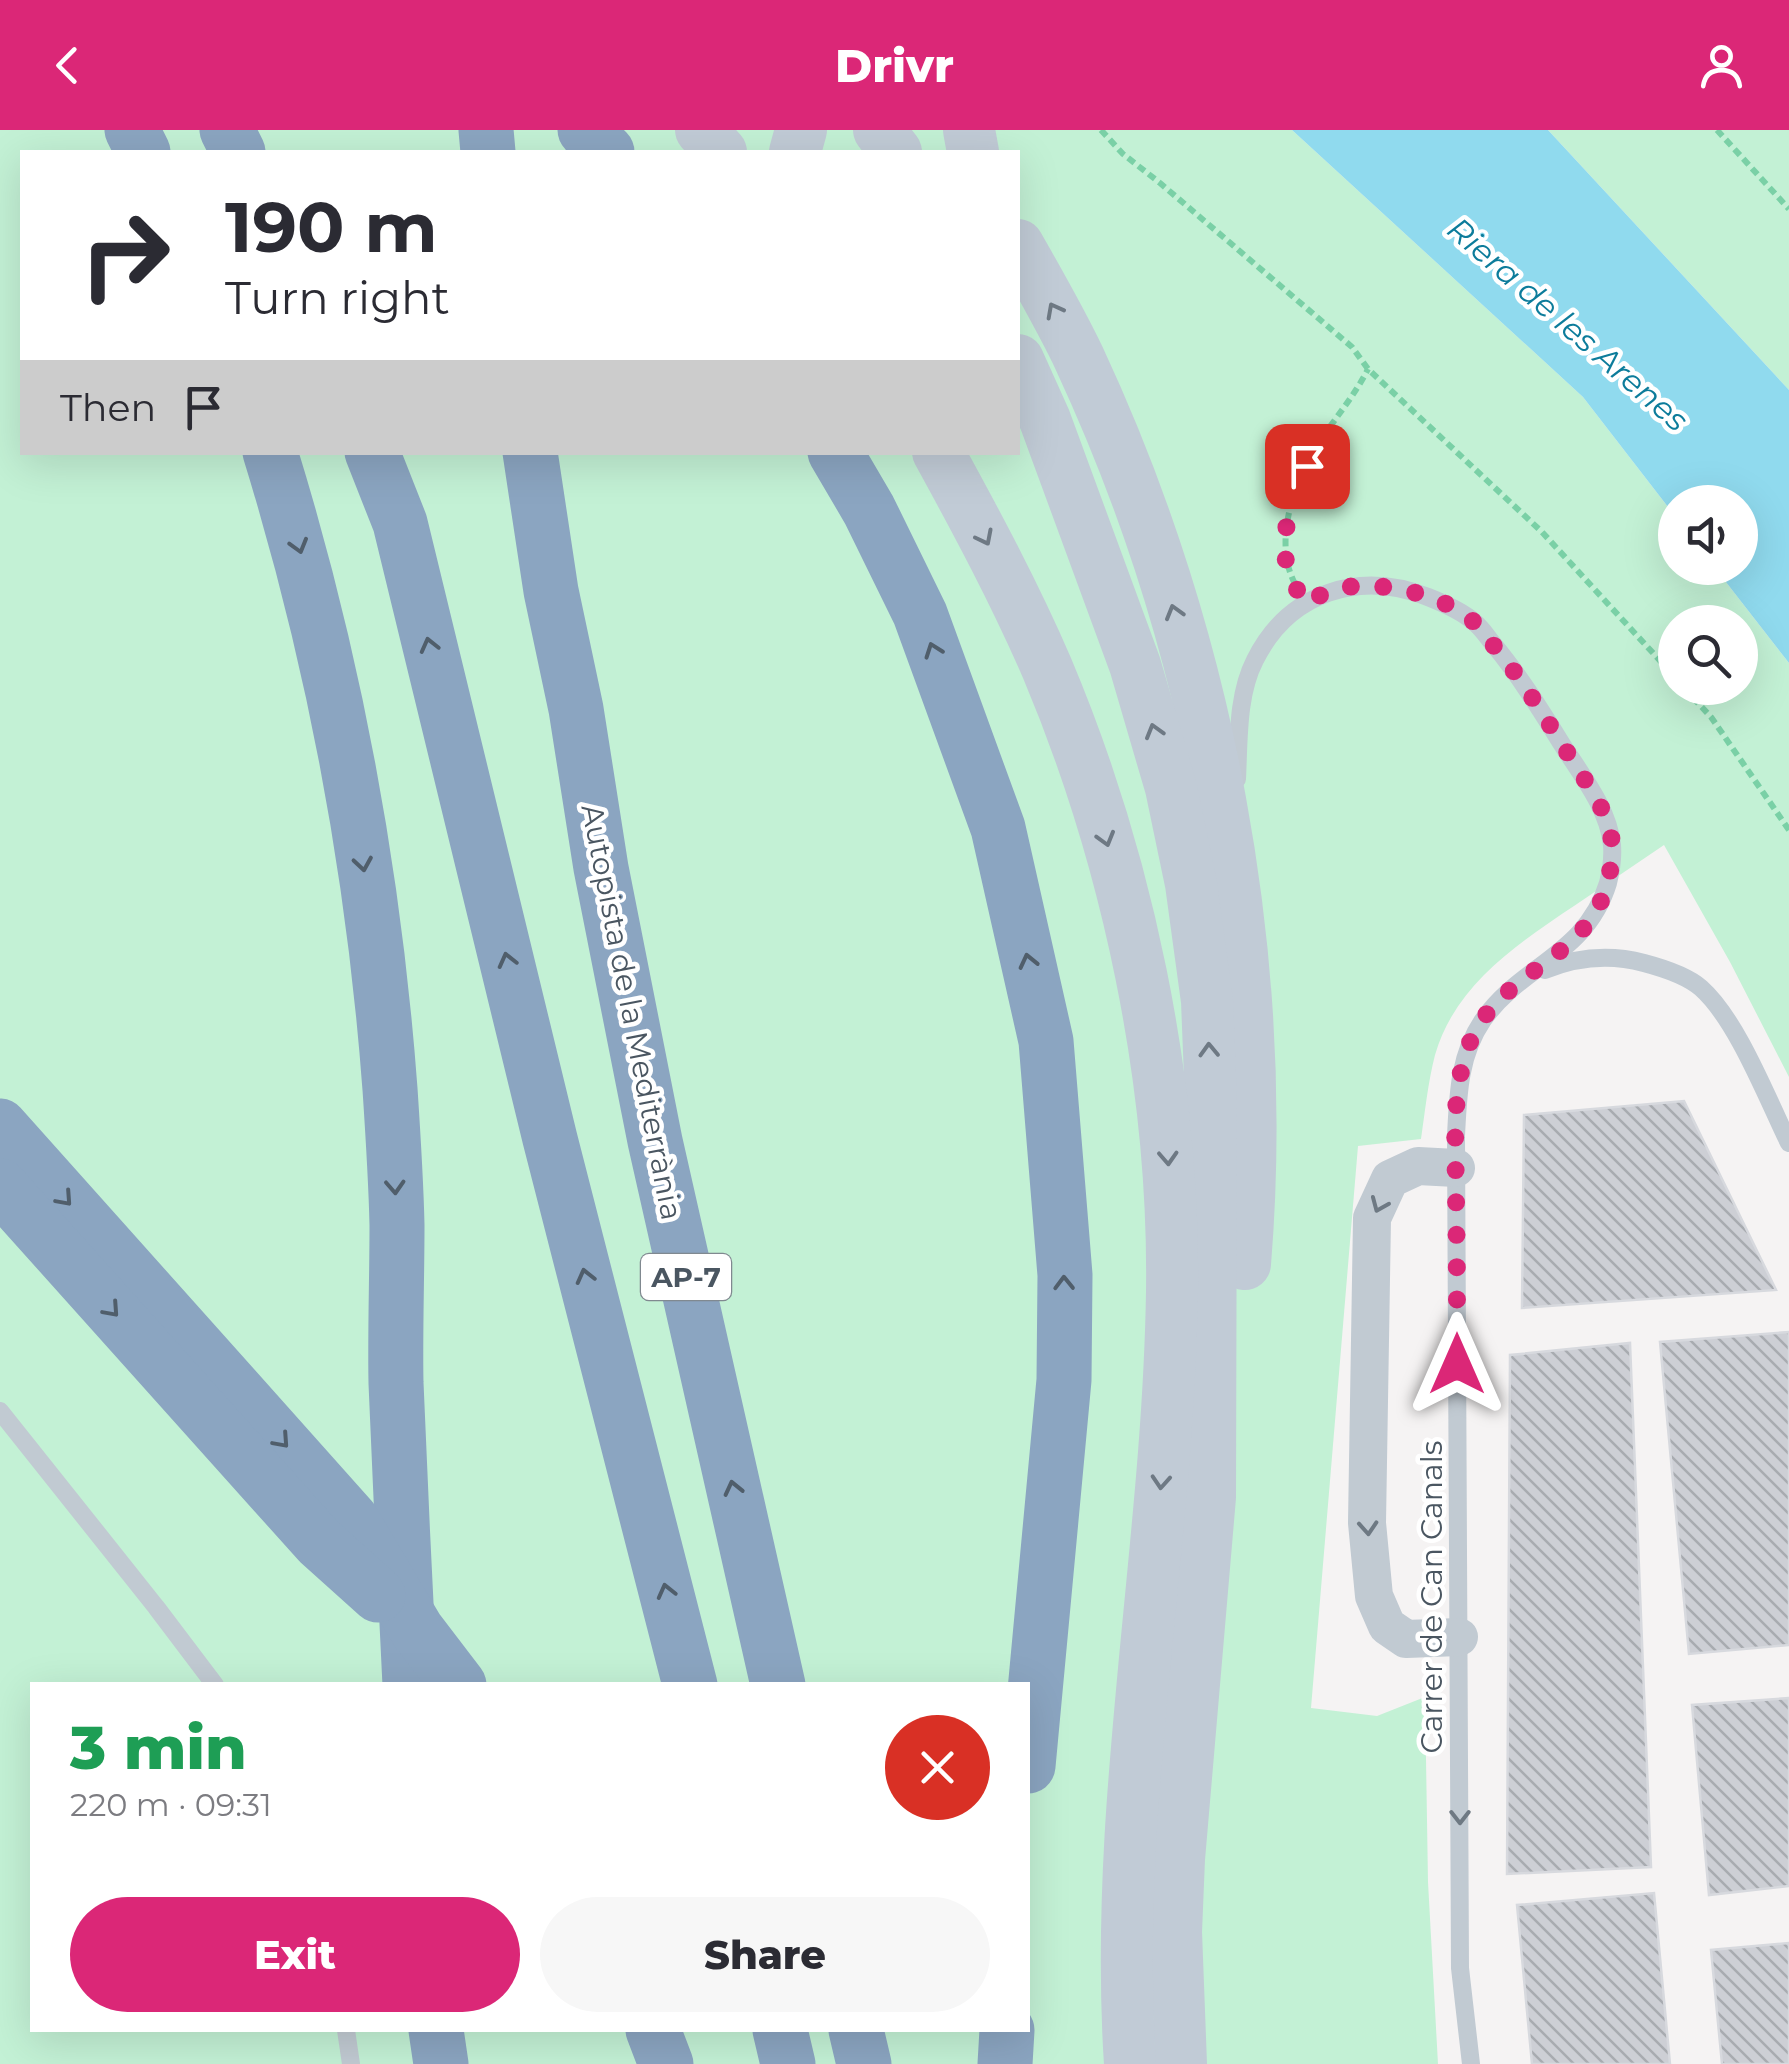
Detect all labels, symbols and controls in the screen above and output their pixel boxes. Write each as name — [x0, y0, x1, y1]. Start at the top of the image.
icon: back — [40, 38, 95, 93]
text: Drivr — [835, 38, 954, 93]
icon: person — [1694, 38, 1749, 93]
text: 190 m — [225, 184, 438, 270]
icon: right — [60, 190, 190, 320]
water label: Riera de les Arenes — [1440, 209, 1697, 439]
text: Turn right — [225, 270, 450, 325]
one-way arrow — [1047, 303, 1066, 321]
icon: arrive — [176, 380, 231, 435]
text: Then — [60, 384, 156, 431]
pin — [1265, 424, 1350, 509]
icon: arrive — [1280, 439, 1335, 494]
map controls — [1658, 485, 1758, 705]
button: sound — [1658, 485, 1758, 585]
one-way arrow — [973, 528, 992, 546]
one-way arrow — [287, 537, 308, 554]
one-way arrow — [1165, 604, 1186, 621]
button: search — [1658, 605, 1758, 705]
one-way arrow — [420, 637, 441, 654]
one-way arrow — [924, 643, 945, 660]
one-way arrow — [1145, 723, 1166, 740]
street label: Autopista de la Mediterrània — [573, 801, 691, 1223]
one-way arrow — [1094, 830, 1115, 847]
one-way arrow — [352, 856, 373, 872]
one-way arrow — [497, 952, 518, 969]
one-way arrow — [1019, 953, 1040, 970]
one-way arrow — [1199, 1042, 1220, 1058]
one-way arrow — [1157, 1150, 1178, 1166]
one-way arrow — [384, 1180, 405, 1196]
one-way arrow — [54, 1187, 72, 1206]
one-way arrow — [1370, 1195, 1390, 1213]
road number: AP-7 — [641, 1254, 731, 1300]
one-way arrow — [576, 1268, 597, 1285]
one-way arrow — [1054, 1274, 1075, 1290]
one-way arrow — [100, 1298, 118, 1317]
position arrow — [1405, 1312, 1509, 1416]
one-way arrow — [270, 1429, 288, 1448]
street label: Carrer de Can Canals — [1413, 1441, 1450, 1753]
one-way arrow — [1151, 1475, 1173, 1491]
one-way arrow — [724, 1479, 745, 1496]
one-way arrow — [1357, 1521, 1378, 1537]
one-way arrow — [657, 1583, 678, 1600]
text: 3 min — [70, 1711, 247, 1784]
button: close — [885, 1715, 990, 1820]
text: 220 m · 09:31 — [70, 1785, 272, 1824]
one-way arrow — [1449, 1809, 1470, 1825]
button: Exit — [70, 1897, 520, 2012]
button: Share — [540, 1897, 990, 2012]

